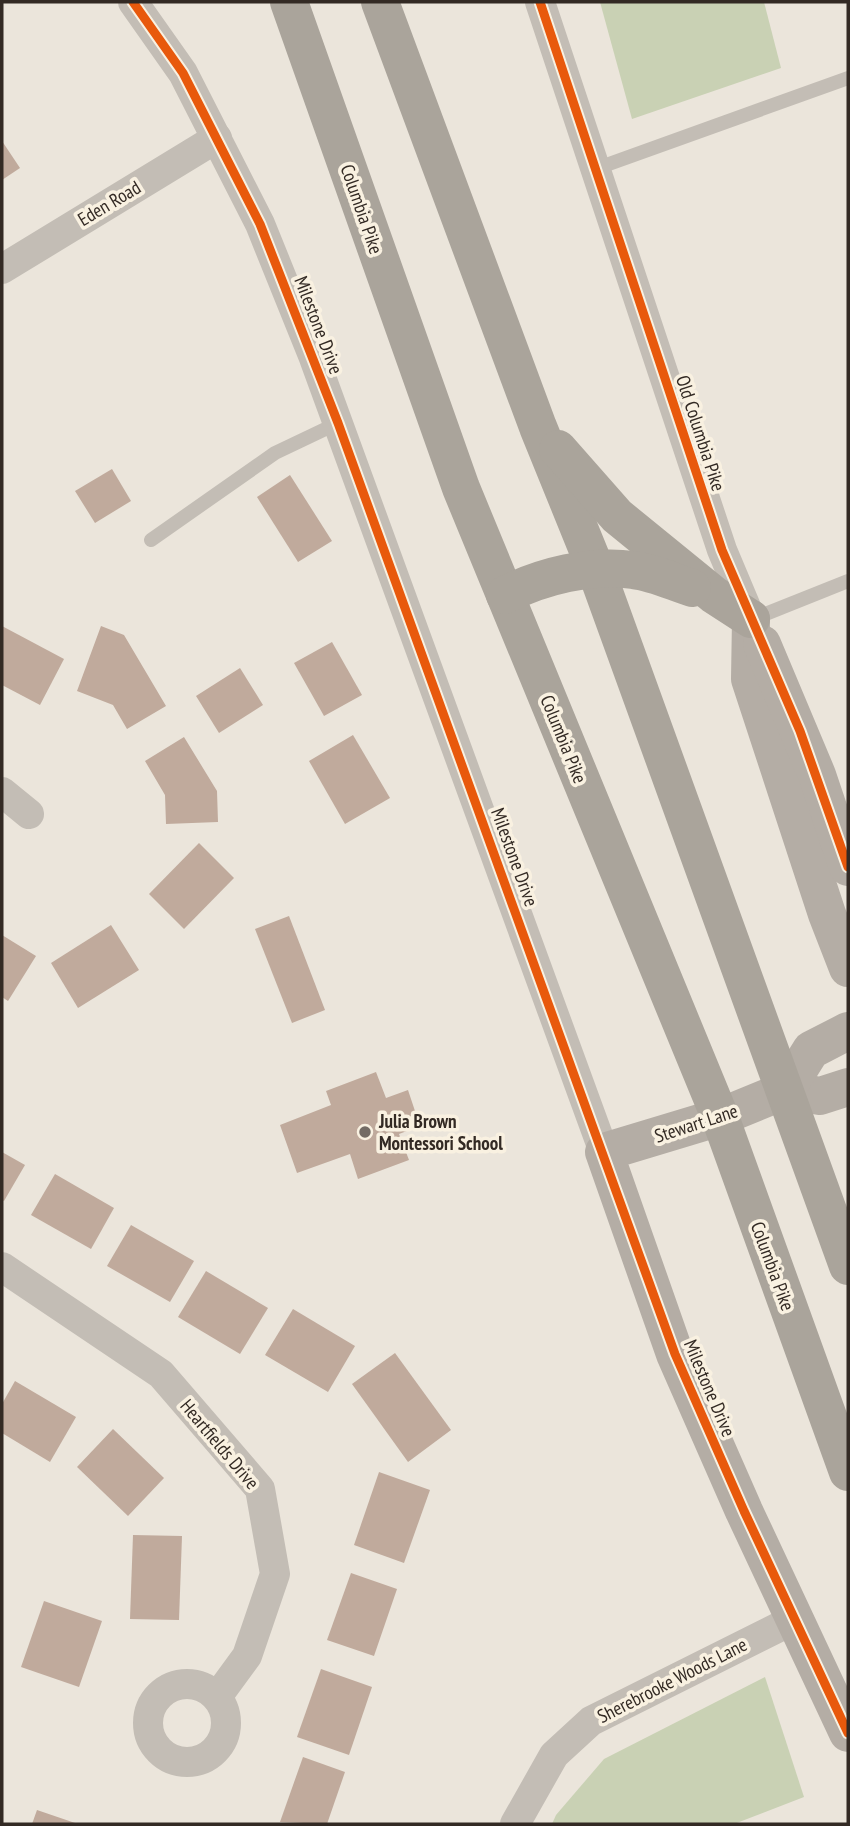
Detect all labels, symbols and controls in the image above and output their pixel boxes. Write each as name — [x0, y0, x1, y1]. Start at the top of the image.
street label: Columbia Pike — [335, 161, 389, 257]
street label: Eden Road — [73, 175, 145, 231]
street label: Milestone Drive — [289, 273, 349, 377]
street label: Old Columbia Pike — [671, 372, 731, 494]
street label: Columbia Pike — [535, 691, 593, 787]
street label: Milestone Drive — [486, 805, 544, 910]
street label: Stewart Lane — [651, 1098, 741, 1148]
place label: Julia Brown Montessori School — [378, 1109, 503, 1155]
marker: Julia Brown Montessori School — [357, 1124, 373, 1140]
street label: Columbia Pike — [746, 1218, 800, 1314]
street label: Milestone Drive — [679, 1336, 741, 1440]
street label: Heartfields Drive — [175, 1394, 265, 1494]
street label: Sherebrooke Woods Lane — [593, 1632, 751, 1728]

